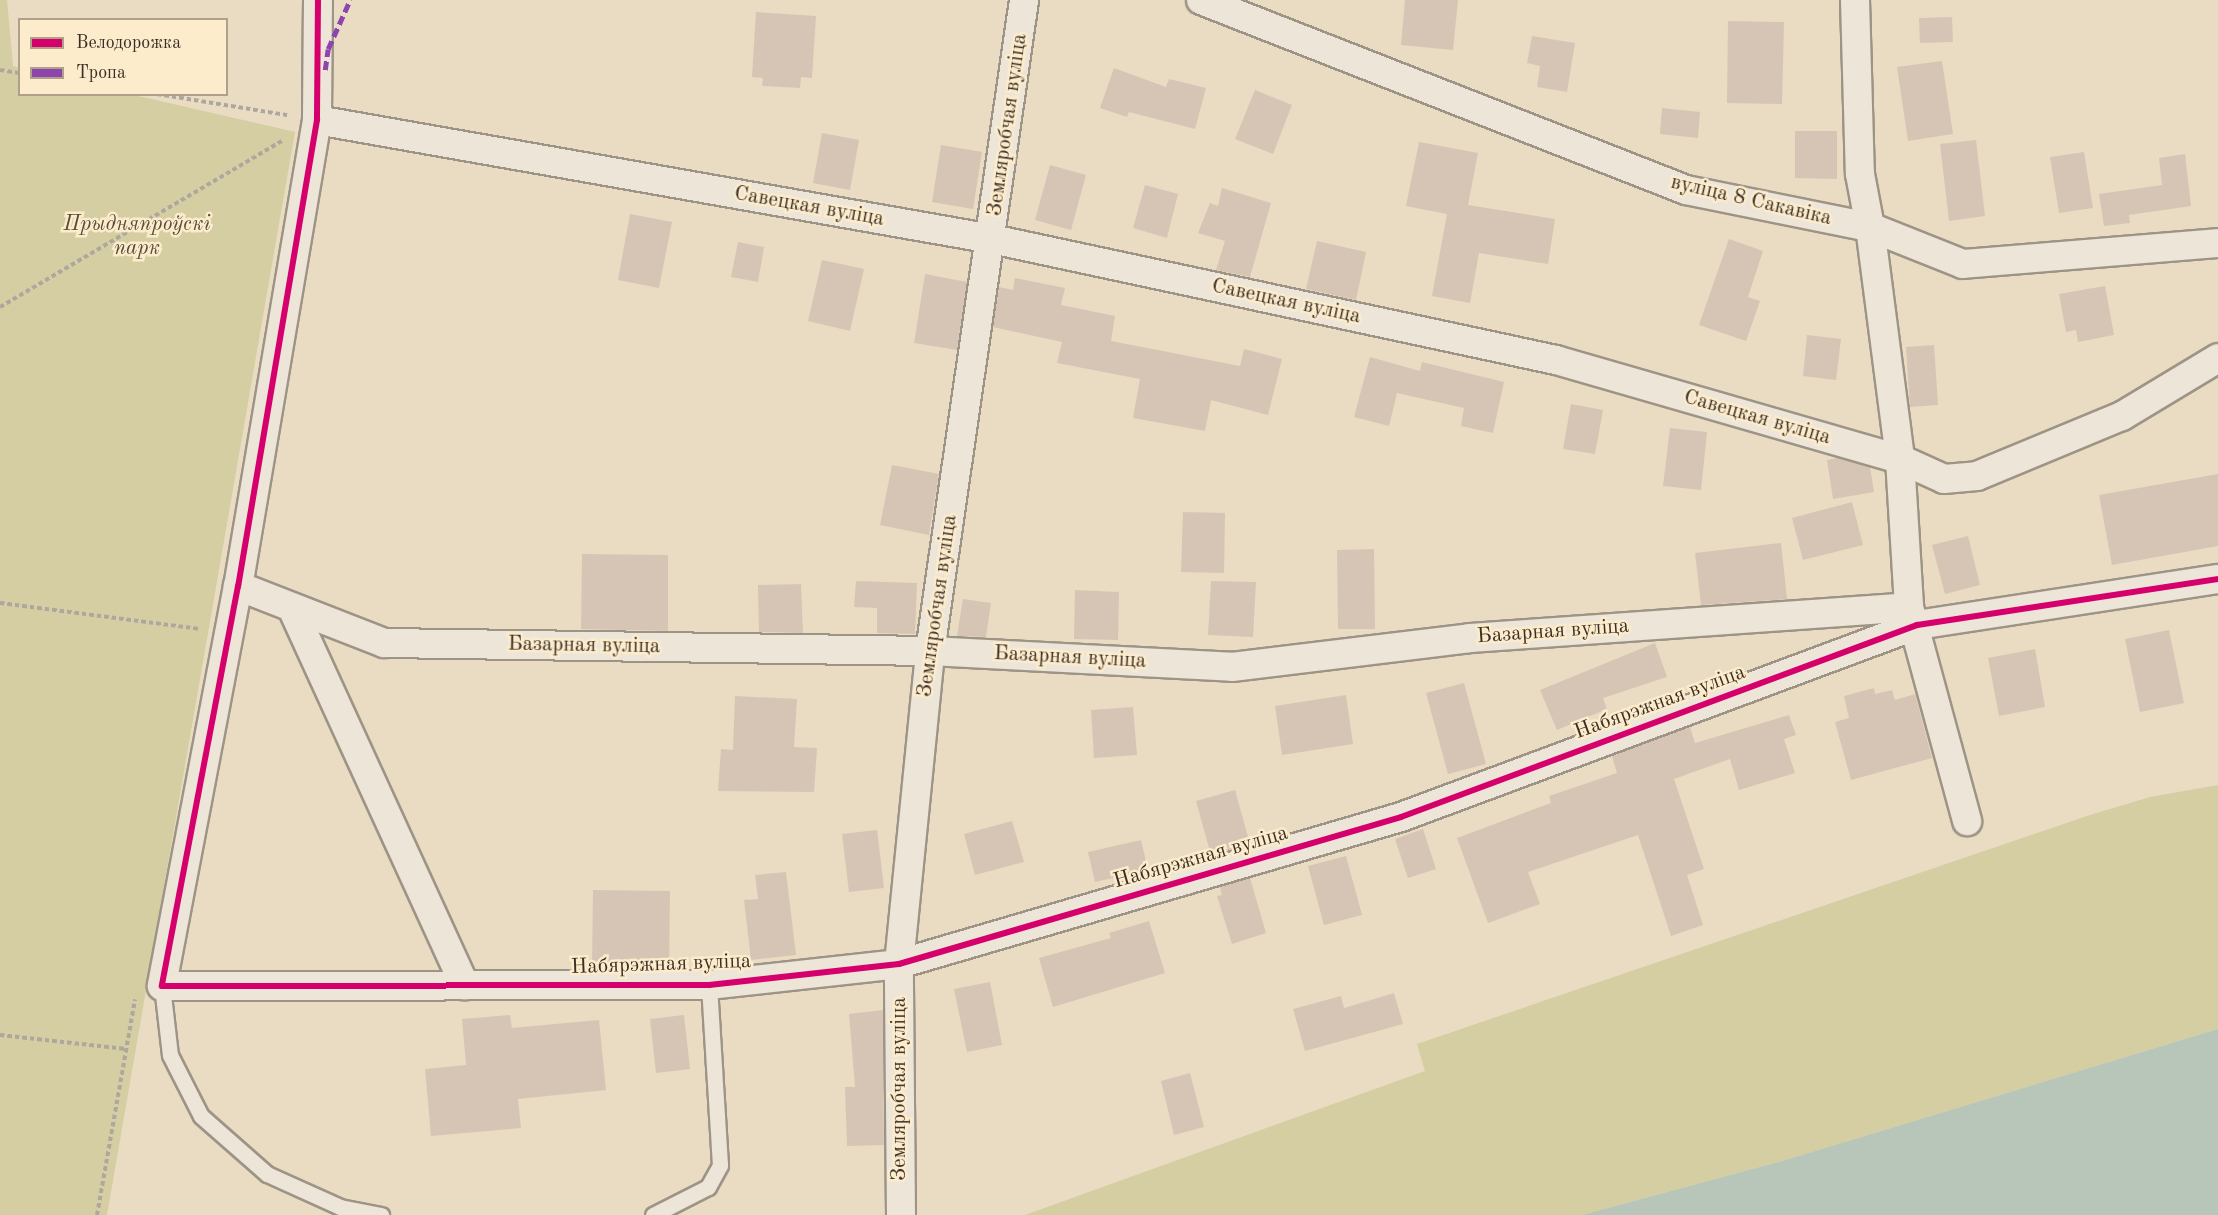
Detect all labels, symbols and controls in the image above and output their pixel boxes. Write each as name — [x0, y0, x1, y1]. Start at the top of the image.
legend — [18, 18, 228, 96]
street label: Земляробчая вуліца — [983, 32, 1033, 218]
text: Велодорожка — [76, 34, 181, 52]
text: Тропа — [76, 64, 126, 82]
street label: вуліца 8 Сакавіка — [1668, 170, 1834, 232]
street label: Савецкая вуліца — [732, 181, 886, 233]
park label: Прыдняпроўскі парк — [63, 212, 211, 262]
street label: Савецкая вуліца — [1209, 274, 1363, 330]
street label: Савецкая вуліца — [1681, 385, 1833, 451]
street label: Земляробчая вуліца — [913, 513, 963, 699]
street label: Базарная вуліца — [1476, 614, 1630, 650]
street label: Базарная вуліца — [508, 632, 660, 660]
street label: Базарная вуліца — [993, 641, 1147, 675]
street label: Набярэжная вуліца — [1571, 660, 1749, 746]
street label: Набярэжная вуліца — [1111, 821, 1291, 895]
street label: Набярэжная вуліца — [570, 949, 752, 981]
street label: Земляробчая вуліца — [887, 997, 913, 1181]

